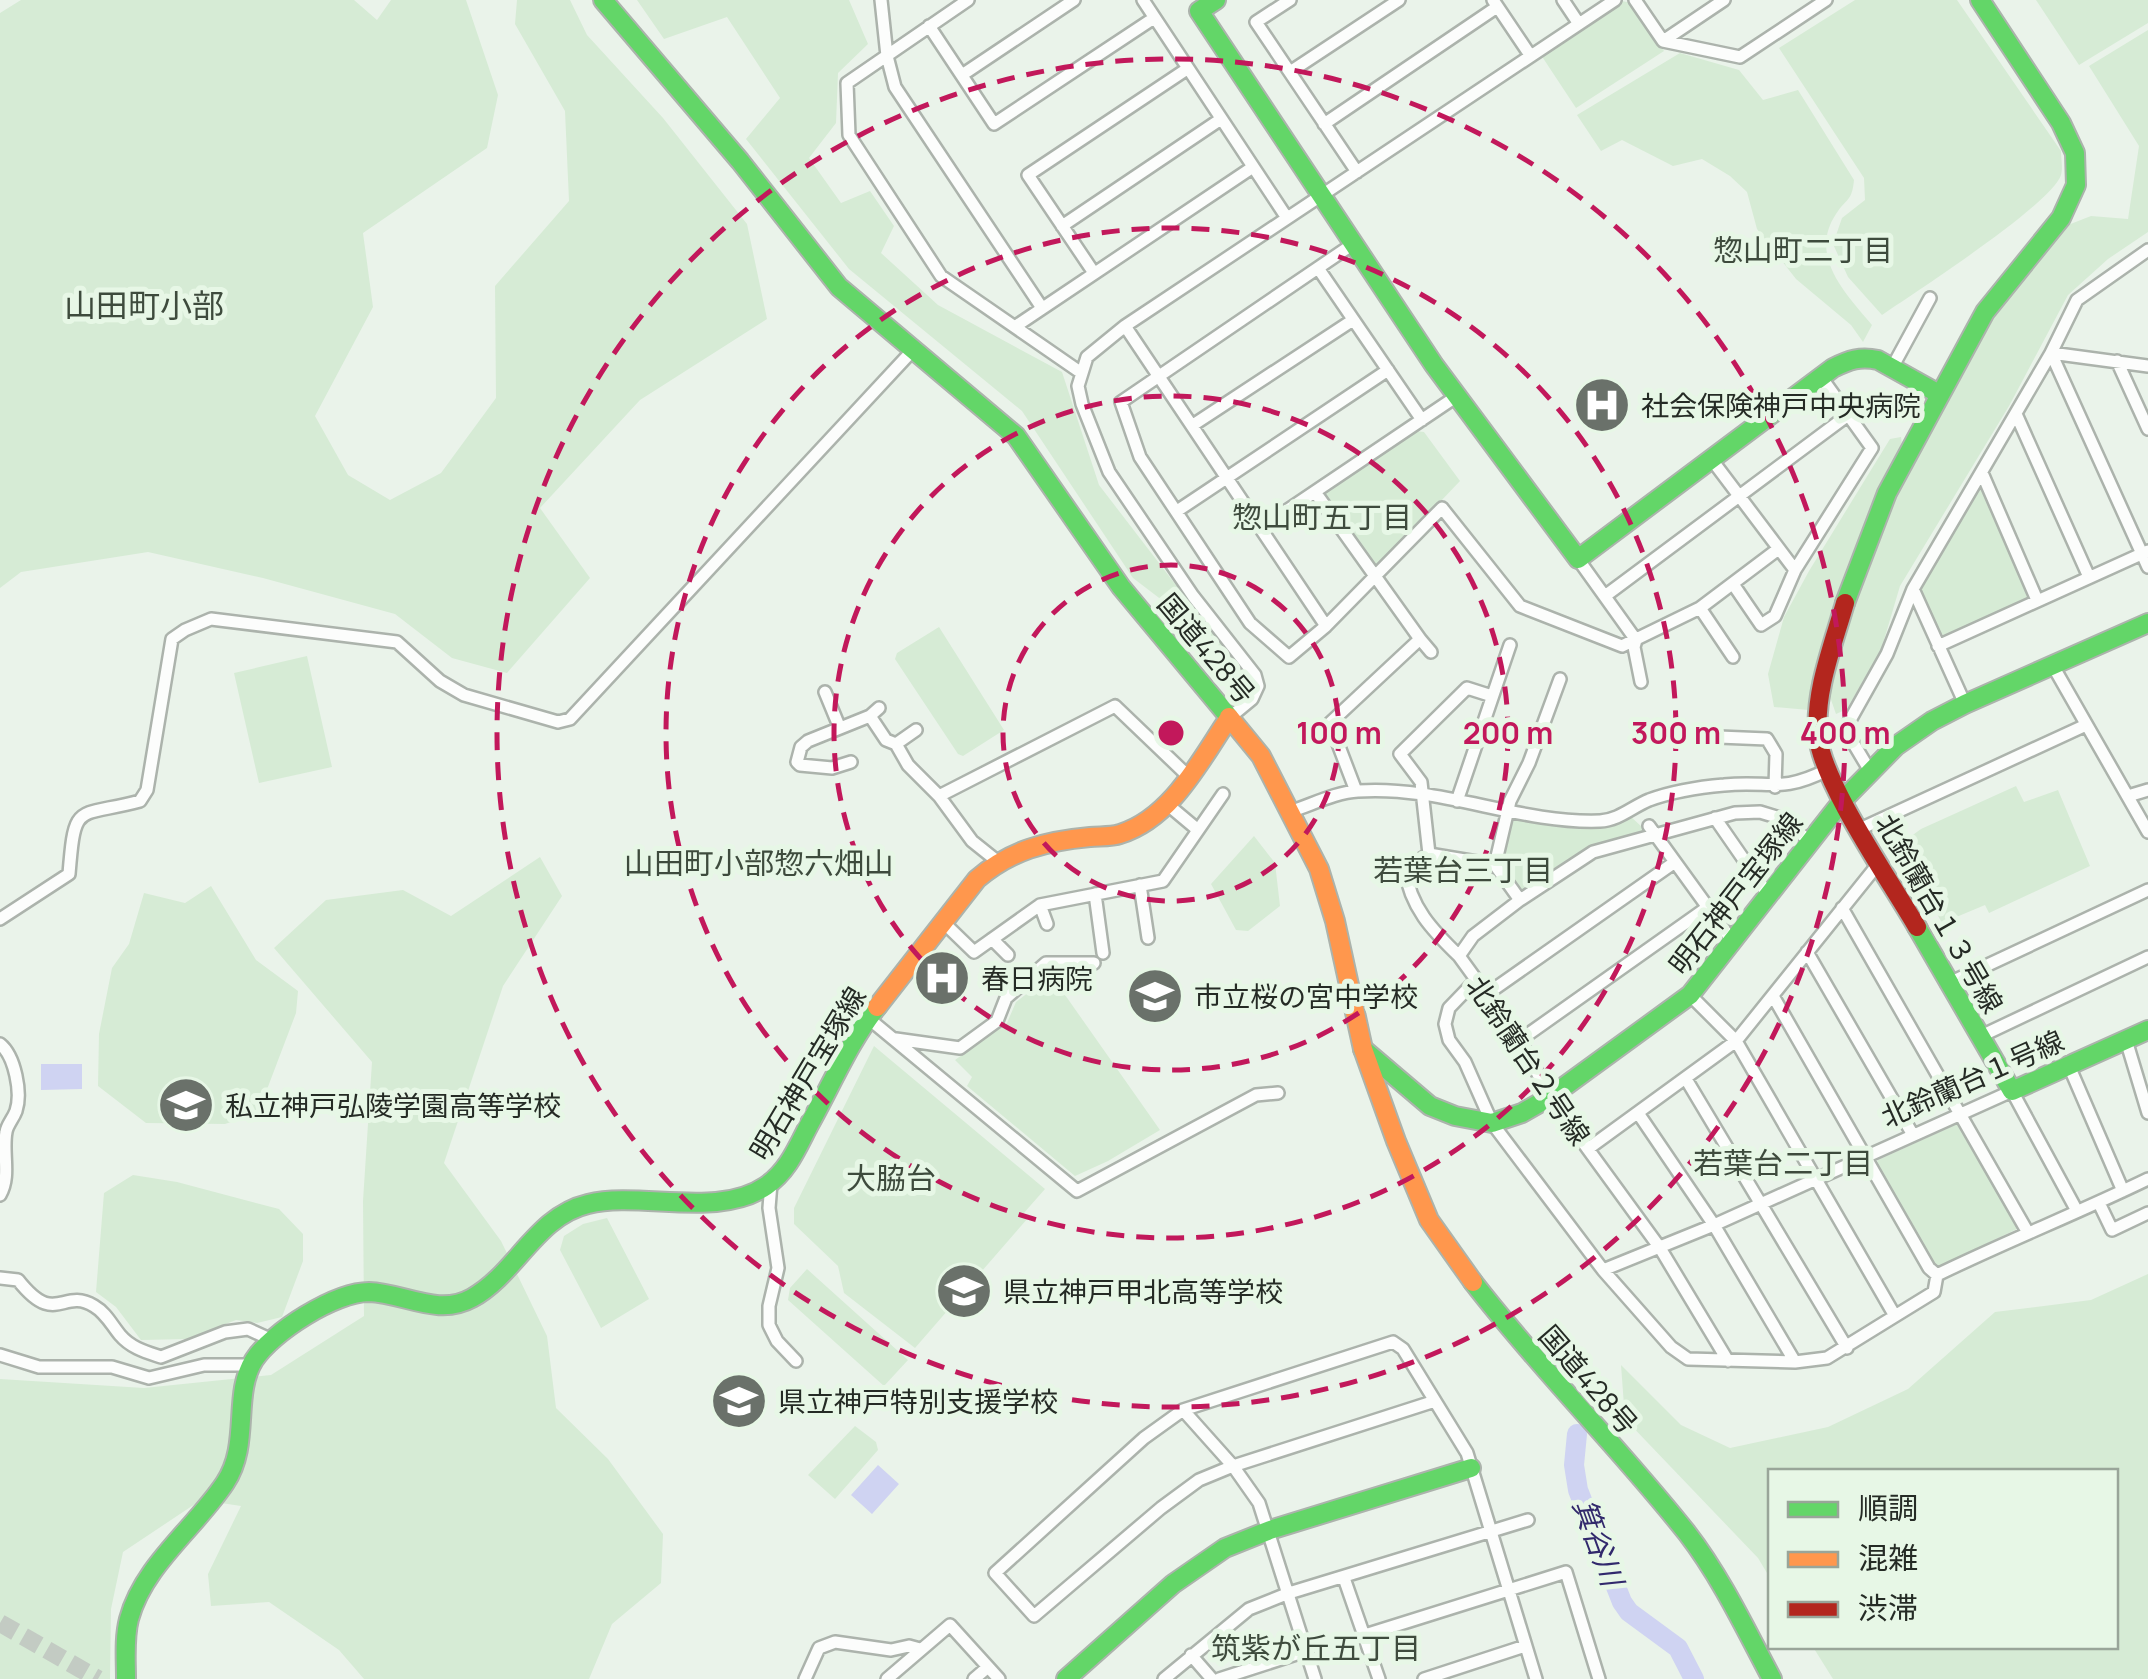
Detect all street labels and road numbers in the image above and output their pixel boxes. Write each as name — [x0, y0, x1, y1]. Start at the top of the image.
street label: 国道428号 — [1150, 585, 1264, 711]
street label: 明石神戸宝塚線 — [1660, 804, 1810, 982]
street label: 北鈴蘭台１３号線 — [1868, 806, 2012, 1020]
street label: 北鈴蘭台２号線 — [1458, 968, 1600, 1152]
street label: 明石神戸宝塚線 — [740, 979, 874, 1167]
street label: 北鈴蘭台１号線 — [1875, 1021, 2069, 1135]
street label: 国道428号 — [1531, 1316, 1647, 1442]

